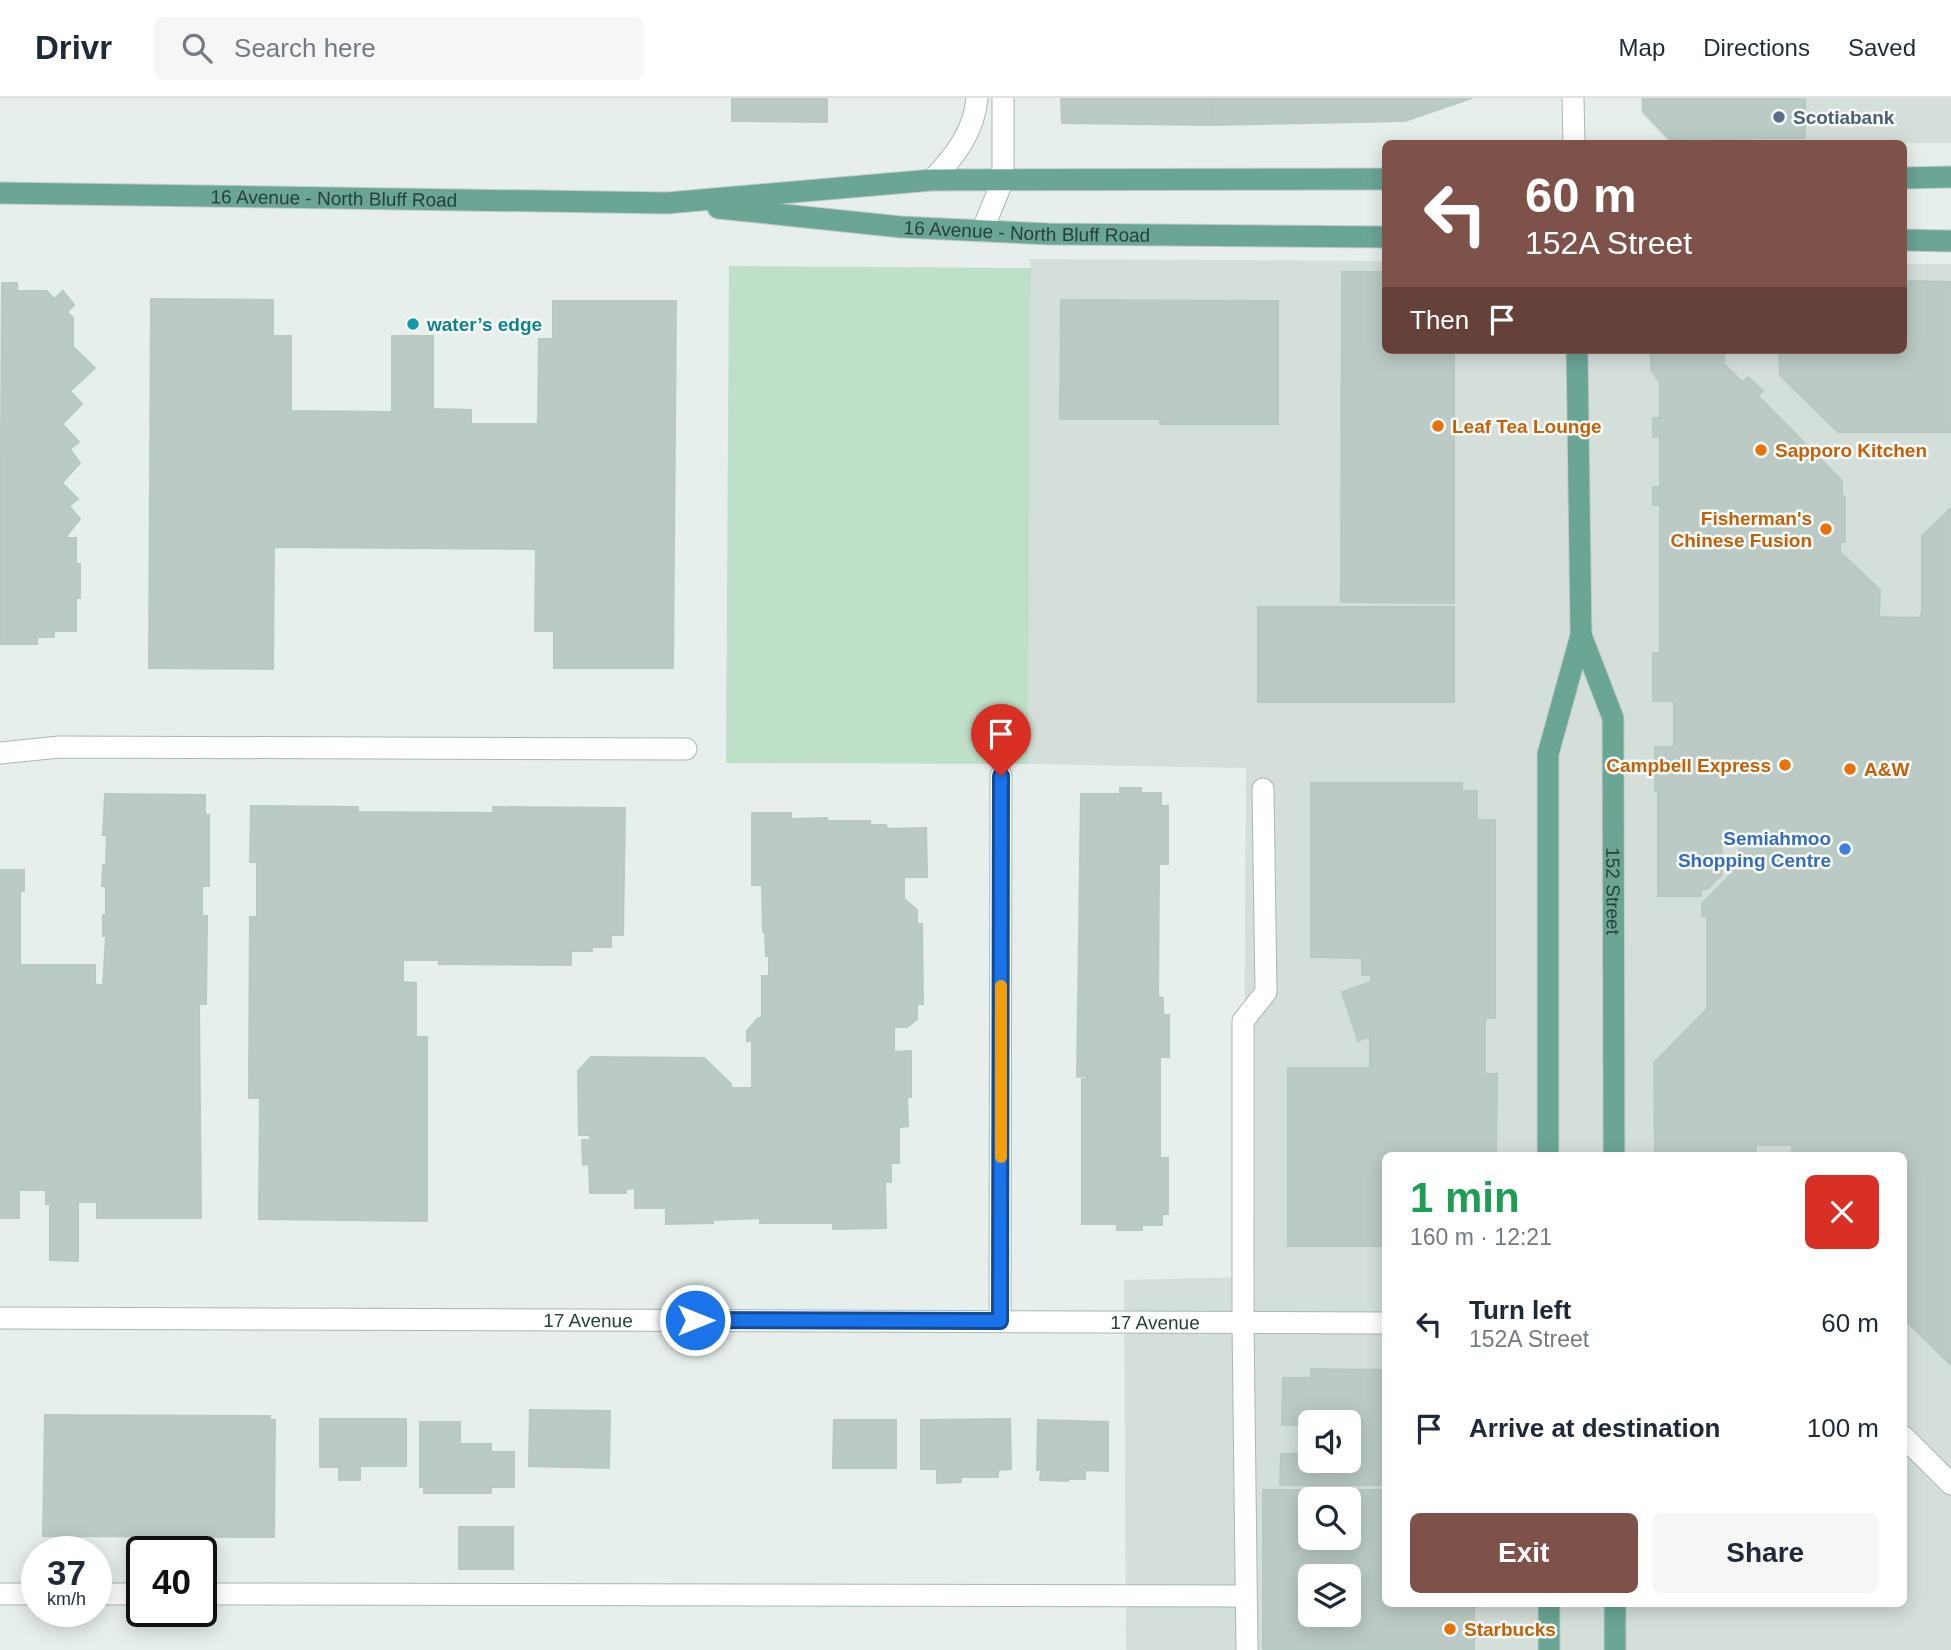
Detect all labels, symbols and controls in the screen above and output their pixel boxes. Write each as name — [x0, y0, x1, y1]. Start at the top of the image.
search box — [154, 17, 644, 80]
text: Drivr — [35, 29, 112, 66]
icon: search — [178, 29, 216, 67]
text: Search here — [234, 33, 376, 63]
text: Map — [1619, 34, 1665, 61]
text: Directions — [1703, 34, 1810, 61]
text: Saved — [1848, 34, 1916, 61]
place label: Scotiabank — [1793, 107, 1895, 128]
marker: Scotiabank — [1771, 109, 1787, 125]
icon: left — [1410, 168, 1501, 259]
text: 60 m — [1525, 168, 1637, 222]
street label: 16 Avenue - North Bluff Road — [210, 186, 457, 210]
street label: 16 Avenue - North Bluff Road — [903, 217, 1150, 245]
text: 152A Street — [1525, 225, 1692, 261]
icon: arrive — [1483, 301, 1521, 339]
text: Then — [1410, 305, 1469, 335]
place label: water’s edge — [426, 314, 542, 335]
marker: water’s edge — [405, 316, 421, 332]
place label: Leaf Tea Lounge — [1452, 416, 1602, 437]
marker: Leaf Tea Lounge — [1430, 418, 1446, 434]
place label: Sapporo Kitchen — [1775, 440, 1927, 461]
marker: Sapporo Kitchen — [1753, 442, 1769, 458]
place label: Fisherman's Chinese Fusion — [1671, 508, 1812, 551]
marker: Fisherman's Chinese Fusion — [1818, 521, 1834, 537]
pin — [971, 704, 1031, 776]
icon: arrive — [982, 715, 1020, 753]
place label: Campbell Express — [1606, 755, 1771, 776]
marker: Campbell Express — [1777, 757, 1793, 773]
place label: A&W — [1864, 759, 1909, 780]
marker: A&W — [1842, 761, 1858, 777]
place label: Semiahmoo Shopping Centre — [1678, 828, 1831, 871]
marker: Semiahmoo Shopping Centre — [1837, 841, 1853, 857]
street label: 152 Street — [1603, 847, 1624, 936]
text: 1 min — [1410, 1174, 1520, 1221]
button: close — [1805, 1175, 1879, 1249]
text: 160 m · 12:21 — [1410, 1224, 1552, 1250]
position arrow — [658, 1283, 732, 1357]
text: Turn left — [1469, 1295, 1571, 1325]
icon: left — [1410, 1305, 1448, 1343]
text: 60 m — [1821, 1308, 1879, 1338]
street label: 17 Avenue — [543, 1309, 633, 1331]
street label: 17 Avenue — [1110, 1312, 1200, 1333]
text: 152A Street — [1469, 1326, 1589, 1352]
map controls — [1298, 1410, 1361, 1627]
button: sound — [1298, 1410, 1361, 1473]
icon: arrive — [1410, 1410, 1448, 1448]
text: Arrive at destination — [1469, 1413, 1720, 1443]
text: 100 m — [1807, 1413, 1879, 1443]
button: search — [1298, 1487, 1361, 1550]
button: Exit — [1410, 1513, 1638, 1593]
button: Share — [1652, 1513, 1879, 1593]
speed limit sign: 40 — [126, 1536, 217, 1627]
text: 37 — [47, 1553, 86, 1592]
button: layers — [1298, 1564, 1361, 1627]
text: km/h — [47, 1589, 86, 1609]
place label: Starbucks — [1464, 1619, 1556, 1640]
marker: Starbucks — [1442, 1621, 1458, 1637]

